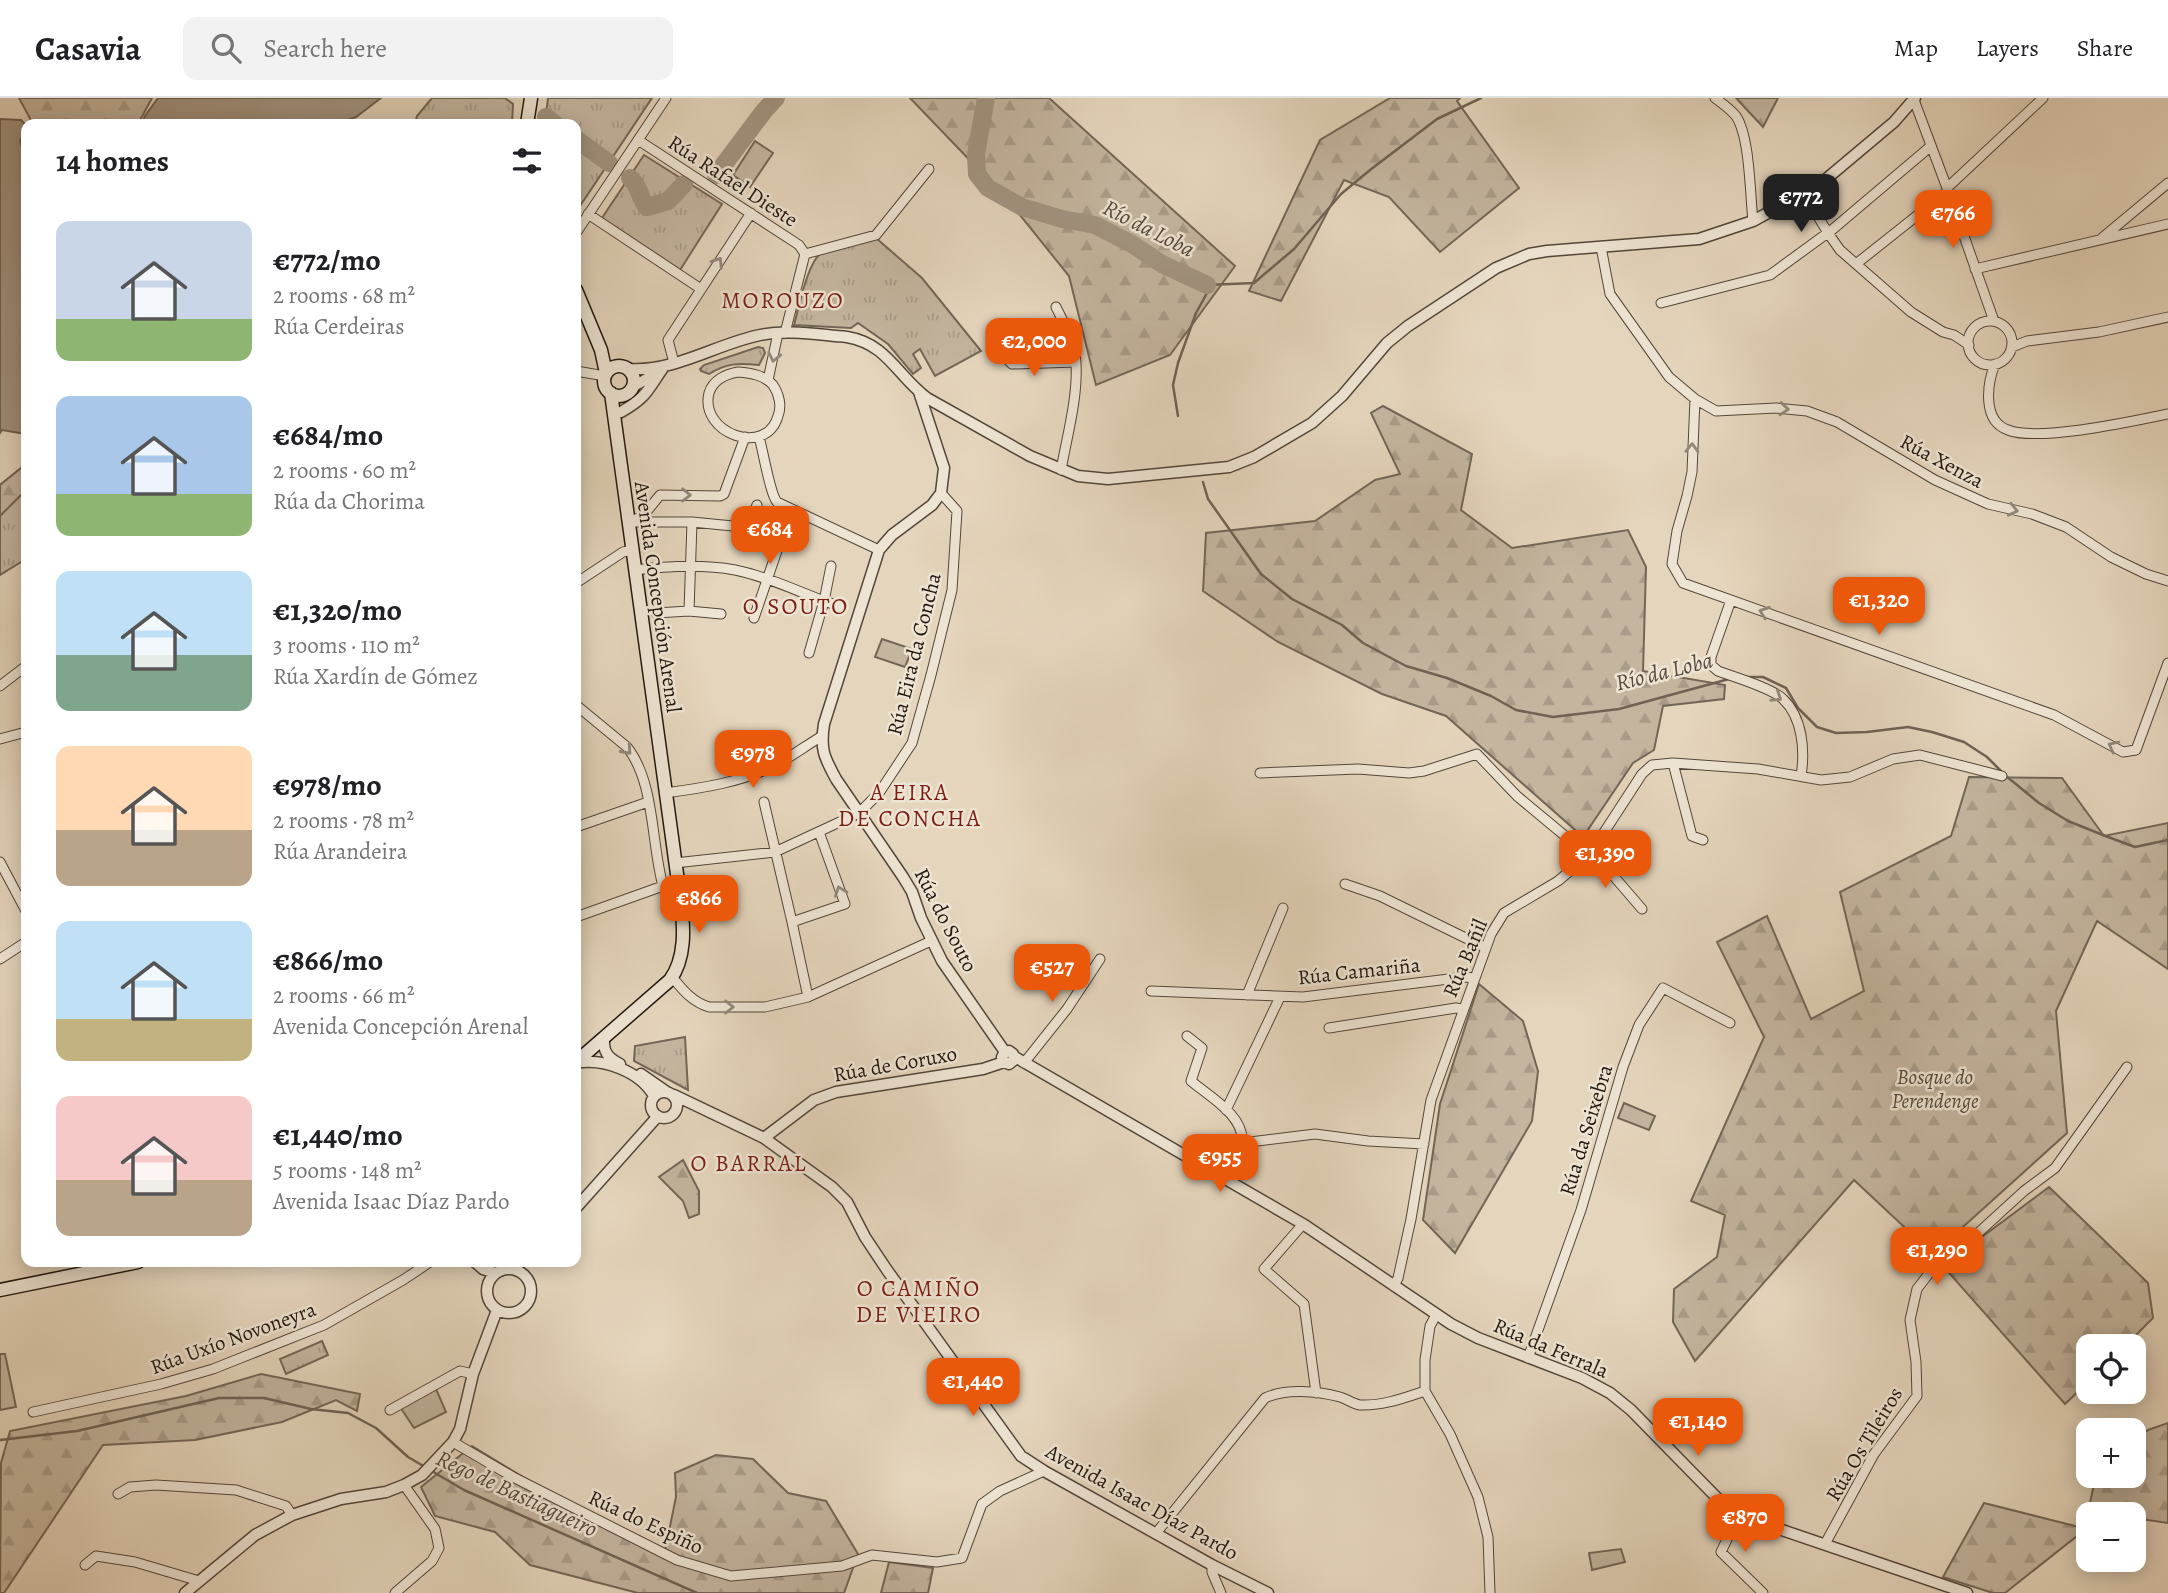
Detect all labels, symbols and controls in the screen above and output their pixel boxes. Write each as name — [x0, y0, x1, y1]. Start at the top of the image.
search box — [183, 17, 673, 80]
text: Casavia — [35, 26, 141, 71]
icon: search — [207, 29, 245, 67]
text: Search here — [263, 31, 387, 66]
text: Map — [1894, 32, 1938, 64]
text: Layers — [1976, 32, 2039, 64]
text: Share — [2077, 32, 2133, 64]
street label: Rúa Rafael Dieste — [663, 128, 803, 234]
text: 14 homes — [56, 141, 169, 181]
icon: filters — [508, 142, 546, 180]
pin: €772 — [1760, 174, 1842, 234]
text: €772 — [1779, 181, 1823, 212]
pin: €766 — [1912, 190, 1994, 250]
water label: Río da Loba — [1098, 192, 1200, 265]
text: €766 — [1931, 197, 1975, 228]
text: €772/mo — [273, 240, 381, 280]
icon: home — [112, 249, 196, 333]
one-way arrow — [710, 257, 723, 270]
text: 2 rooms · 68 m² — [273, 280, 415, 311]
district label: MOROUZO — [721, 285, 845, 316]
text: Rúa Cerdeiras — [273, 311, 405, 342]
pin: €2,000 — [977, 318, 1091, 378]
text: €2,000 — [1001, 325, 1067, 356]
one-way arrow — [767, 351, 782, 363]
one-way arrow — [1779, 401, 1790, 416]
text: €684/mo — [273, 415, 383, 455]
icon: home — [112, 424, 196, 508]
street label: Rúa Xenza — [1895, 427, 1989, 495]
one-way arrow — [1685, 442, 1700, 453]
text: 2 rooms · 60 m² — [273, 455, 416, 486]
street label: Avenida Concepción Arenal — [628, 479, 688, 714]
text: Rúa da Chorima — [273, 486, 425, 517]
one-way arrow — [680, 488, 691, 503]
one-way arrow — [2007, 501, 2019, 516]
pin: €684 — [729, 506, 811, 566]
text: €684 — [747, 513, 793, 544]
street label: Rúa Eira da Concha — [880, 569, 948, 738]
pin: €1,320 — [1822, 578, 1936, 637]
text: €1,320 — [1849, 584, 1909, 615]
text: €1,320/mo — [273, 590, 402, 630]
district label: O SOUTO — [743, 591, 849, 622]
icon: home — [112, 599, 196, 683]
one-way arrow — [1759, 606, 1771, 620]
text: 3 rooms · 110 m² — [273, 630, 420, 661]
water label: Río da Loba — [1612, 644, 1716, 699]
text: Rúa Xardín de Gómez — [273, 661, 478, 692]
one-way arrow — [1769, 689, 1782, 701]
pin: €978 — [712, 730, 794, 790]
text: €978 — [731, 737, 775, 768]
one-way arrow — [2108, 741, 2121, 755]
one-way arrow — [619, 742, 631, 755]
text: €978/mo — [273, 765, 382, 805]
icon: home — [112, 774, 196, 858]
district label: A EIRA DE CONCHA — [838, 777, 982, 834]
text: 2 rooms · 78 m² — [273, 805, 414, 836]
pin: €1,390 — [1548, 830, 1662, 890]
text: Rúa Arandeira — [273, 836, 407, 867]
text: €1,390 — [1575, 837, 1635, 868]
street label: Rúa do Souto — [908, 863, 984, 977]
pin: €866 — [658, 876, 740, 935]
text: €866 — [676, 882, 722, 913]
one-way arrow — [834, 886, 848, 898]
street label: Rúa Bañil — [1436, 914, 1494, 1002]
text: €866/mo — [273, 940, 383, 980]
pin: €527 — [1011, 944, 1093, 1004]
icon: home — [112, 949, 196, 1033]
text: €527 — [1030, 951, 1074, 982]
street label: Rúa Camariña — [1296, 951, 1422, 991]
text: 2 rooms · 66 m² — [273, 980, 415, 1011]
one-way arrow — [724, 999, 734, 1015]
text: Avenida Concepción Arenal — [273, 1011, 528, 1042]
street label: Rúa de Coruxo — [831, 1039, 959, 1089]
street label: Rúa da Seixebra — [1553, 1061, 1619, 1199]
park label: Bosque do Perendenge — [1891, 1063, 1979, 1115]
text: €1,440/mo — [273, 1115, 403, 1155]
icon: home — [112, 1124, 196, 1208]
pin: €955 — [1179, 1134, 1261, 1194]
text: €955 — [1198, 1141, 1242, 1172]
district label: O BARRAL — [691, 1148, 807, 1179]
text: 5 rooms · 148 m² — [273, 1155, 422, 1186]
text: Avenida Isaac Díaz Pardo — [273, 1186, 510, 1217]
pin: €1,290 — [1880, 1228, 1994, 1287]
text: €1,290 — [1907, 1234, 1967, 1265]
district label: O CAMIÑO DE VIEIRO — [856, 1273, 982, 1330]
street label: Rúa Uxío Novoneyra — [146, 1295, 320, 1381]
street label: Rúa da Ferrala — [1489, 1311, 1613, 1385]
map controls — [2076, 1334, 2146, 1572]
button: locate — [2076, 1334, 2146, 1404]
pin: €1,440 — [916, 1358, 1030, 1418]
text: €1,440 — [943, 1365, 1003, 1396]
street label: Rúa Os Tileiros — [1819, 1382, 1909, 1506]
pin: €1,140 — [1641, 1398, 1755, 1458]
text: €1,140 — [1669, 1405, 1727, 1436]
button: + — [2076, 1418, 2146, 1488]
street label: Avenida Isaac Díaz Pardo — [1040, 1437, 1243, 1567]
water label: Rego de Bastiagueiro — [431, 1443, 602, 1544]
street label: Rúa do Espiño — [584, 1483, 708, 1561]
pin: €870 — [1704, 1494, 1786, 1554]
text: €870 — [1722, 1501, 1768, 1532]
button: − — [2076, 1502, 2146, 1572]

